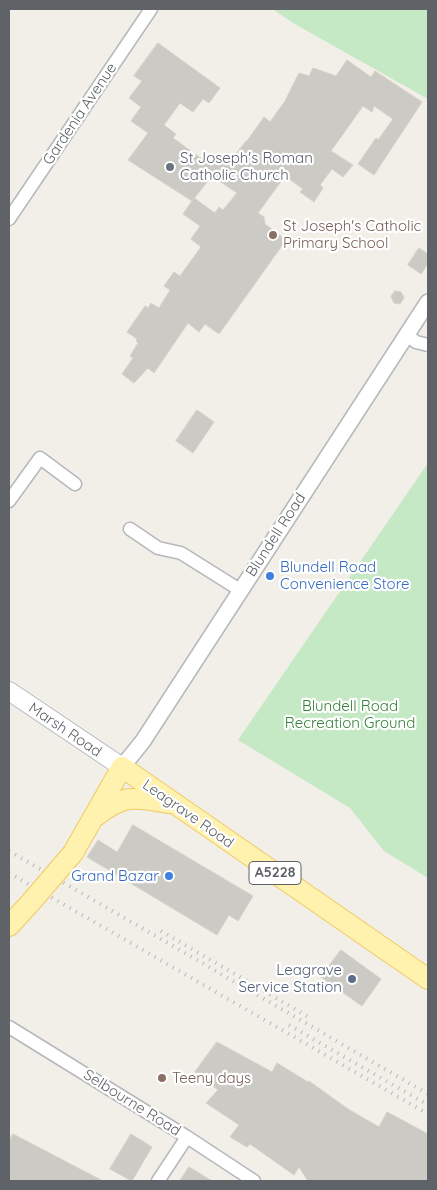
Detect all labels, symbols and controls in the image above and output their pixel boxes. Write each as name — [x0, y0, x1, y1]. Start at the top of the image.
street label: Gardenia Avenue — [39, 60, 121, 168]
place label: St Joseph's Roman Catholic Church — [180, 149, 313, 184]
marker: St Joseph's Roman Catholic Church — [164, 161, 176, 173]
place label: St Joseph's Catholic Primary School — [283, 217, 421, 252]
marker: St Joseph's Catholic Primary School — [267, 229, 279, 241]
street label: Blundell Road — [242, 490, 310, 580]
place label: Blundell Road Convenience Store — [280, 558, 410, 593]
marker: Blundell Road Convenience Store — [264, 570, 276, 582]
park label: Blundell Road Recreation Ground — [285, 697, 415, 732]
street label: Marsh Road — [25, 699, 105, 761]
street label: Leagrave Road — [139, 776, 237, 852]
road number: A5228 — [249, 861, 301, 884]
place label: Grand Bazar — [71, 867, 159, 885]
marker: Grand Bazar — [163, 870, 175, 882]
place label: Leagrave Service Station — [238, 961, 342, 996]
marker: Leagrave Service Station — [346, 973, 358, 985]
street label: Selbourne Road — [80, 1066, 184, 1140]
place label: Teeny days — [172, 1069, 251, 1087]
marker: Teeny days — [156, 1072, 168, 1084]

